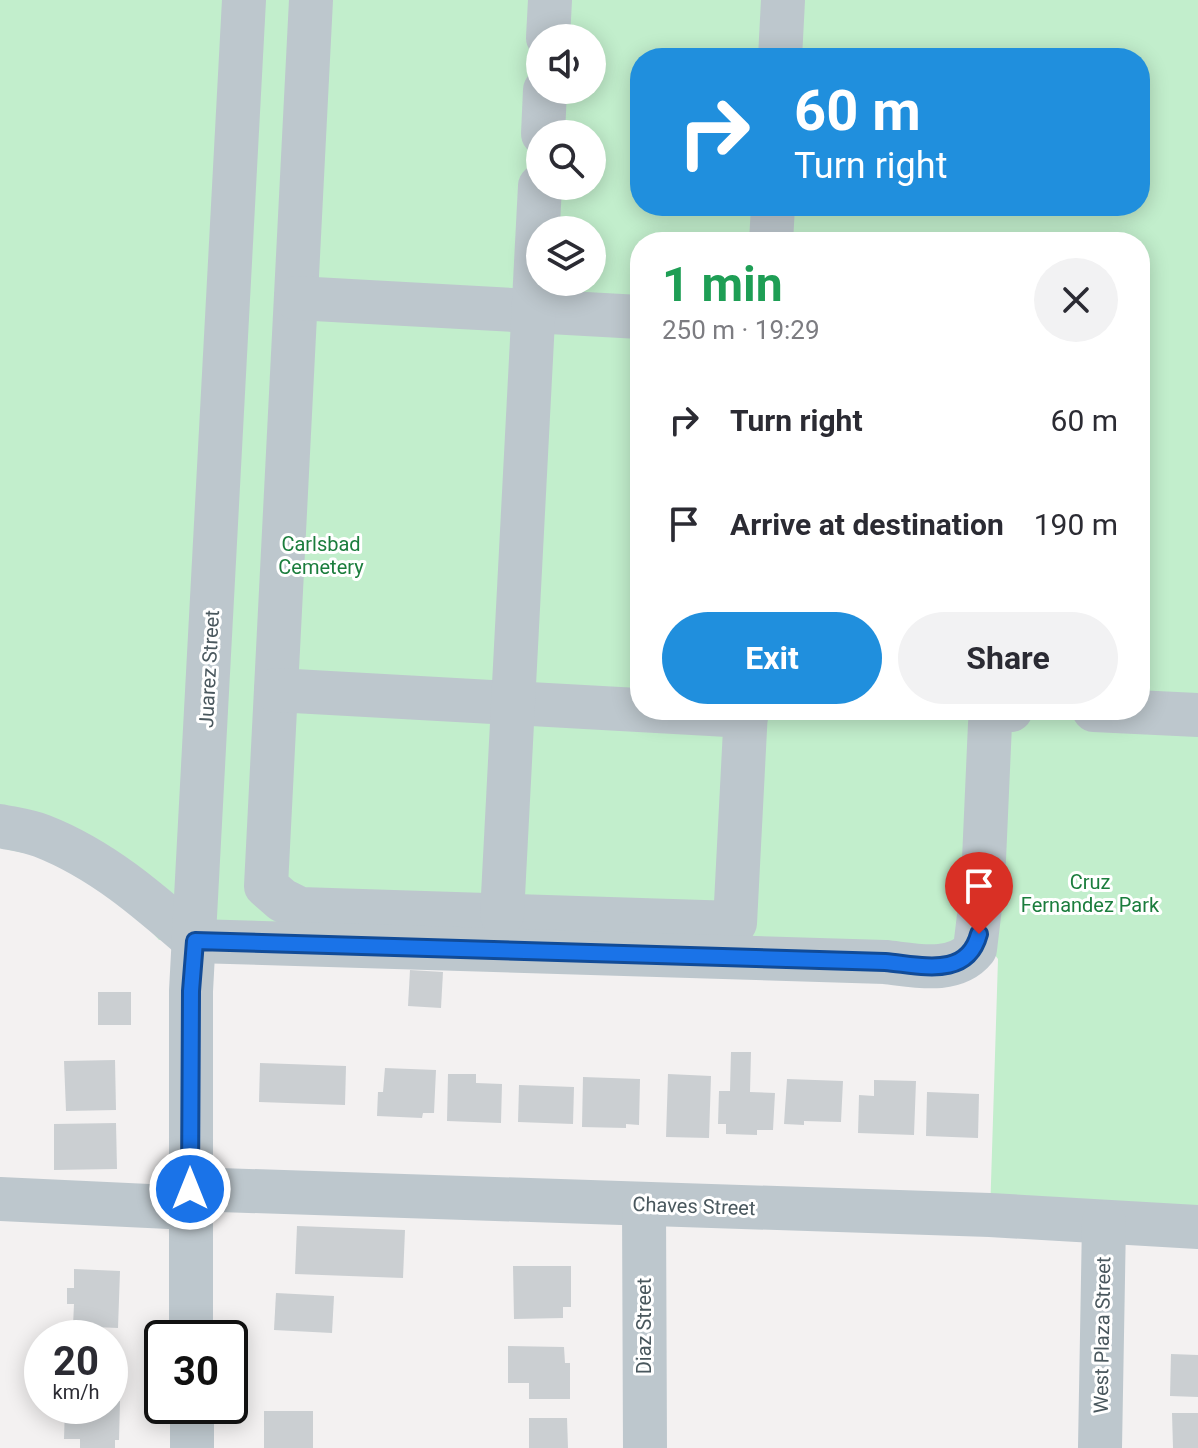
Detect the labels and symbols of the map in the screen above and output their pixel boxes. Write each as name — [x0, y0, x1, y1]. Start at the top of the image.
park label: Carlsbad Cemetery — [278, 532, 364, 579]
street label: Juarez Street — [194, 610, 224, 728]
pin — [945, 852, 1013, 934]
park label: Cruz Fernandez Park — [1021, 870, 1160, 917]
position arrow — [148, 1147, 232, 1231]
street label: Chaves Street — [632, 1192, 756, 1220]
street label: West Plaza Street — [1089, 1256, 1115, 1414]
street label: Diaz Street — [632, 1278, 656, 1374]
speed limit sign: 30 — [144, 1320, 248, 1424]

